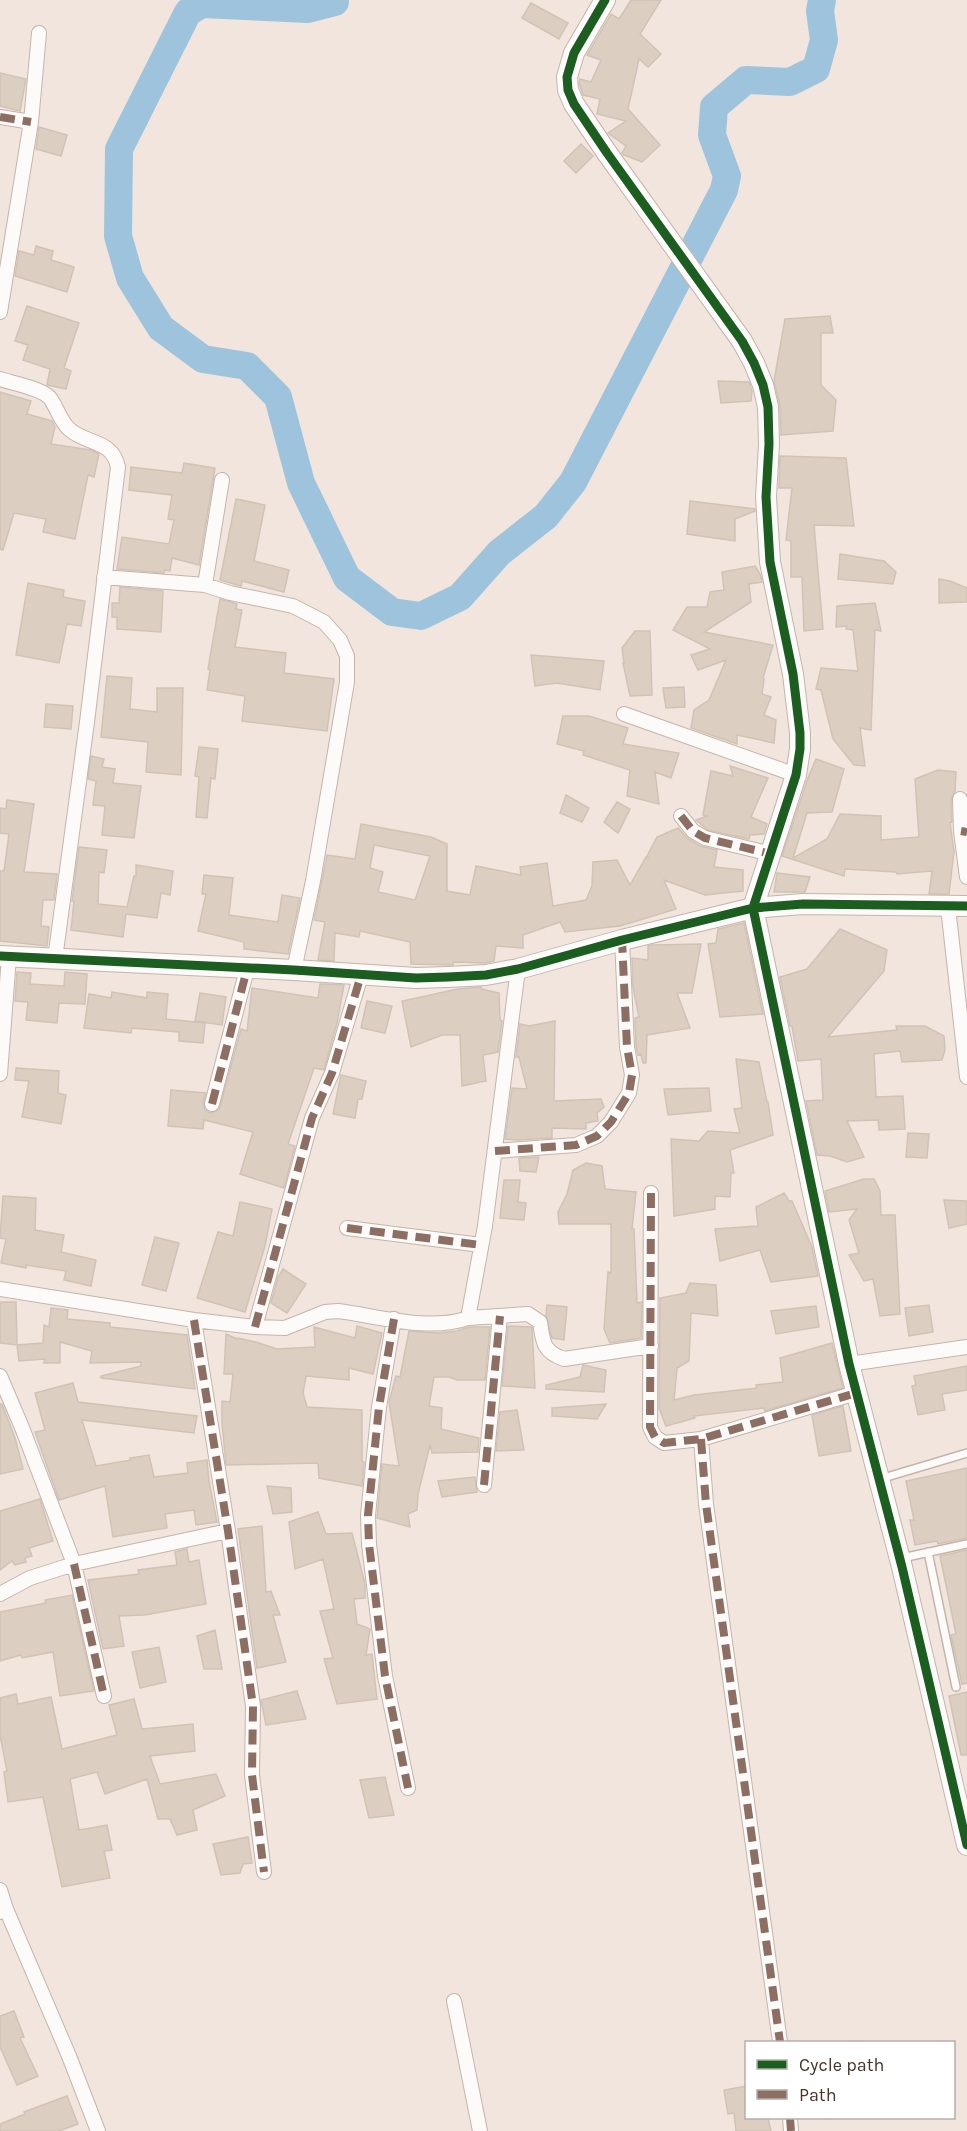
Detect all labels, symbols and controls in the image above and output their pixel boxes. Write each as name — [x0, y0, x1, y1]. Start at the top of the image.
legend — [745, 2041, 955, 2119]
text: Cycle path — [799, 2054, 884, 2076]
text: Path — [799, 2084, 837, 2106]

